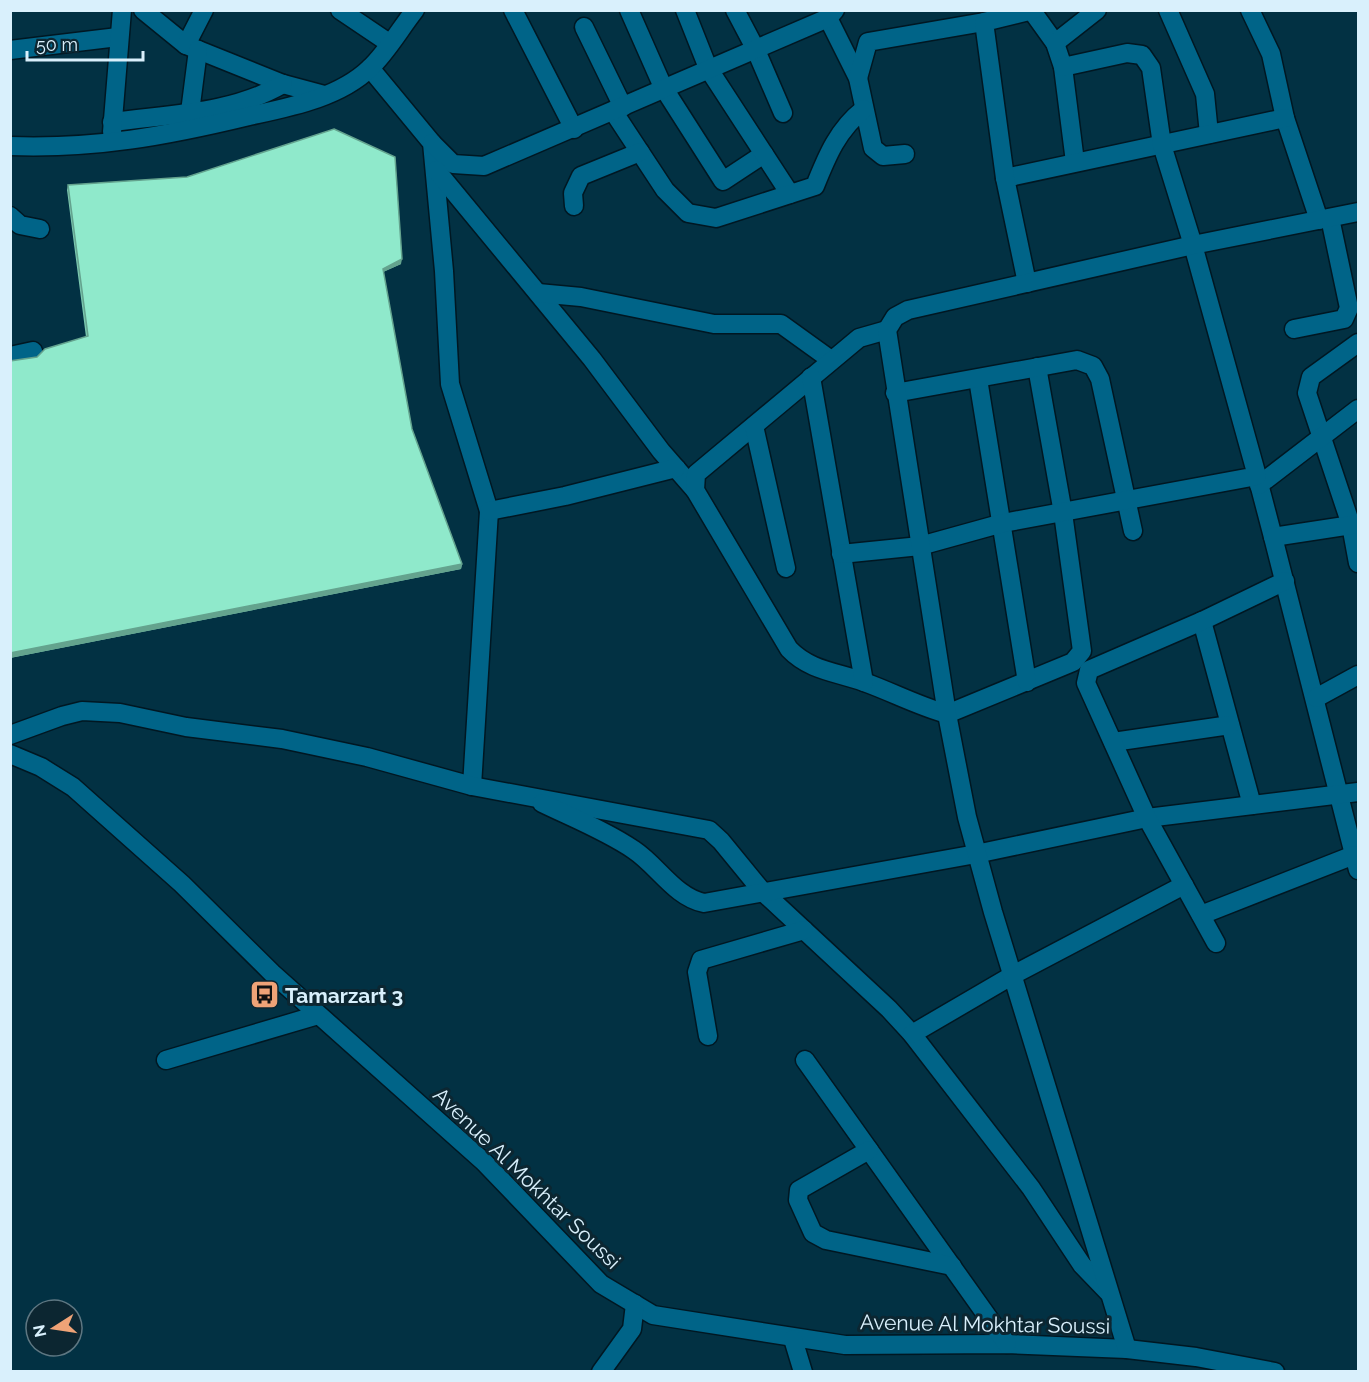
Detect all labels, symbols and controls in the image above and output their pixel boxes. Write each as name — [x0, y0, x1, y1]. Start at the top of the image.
scale bar — [27, 24, 142, 62]
text: 50 m — [36, 34, 78, 55]
bus stop icon: Tamarzart 3 — [248, 979, 280, 1011]
place label: Tamarzart 3 — [285, 983, 403, 1008]
street label: Avenue Al Mokhtar Soussi — [428, 1082, 626, 1274]
north arrow — [24, 1298, 84, 1358]
street label: Avenue Al Mokhtar Soussi — [860, 1309, 1110, 1339]
text: N — [29, 1323, 50, 1339]

